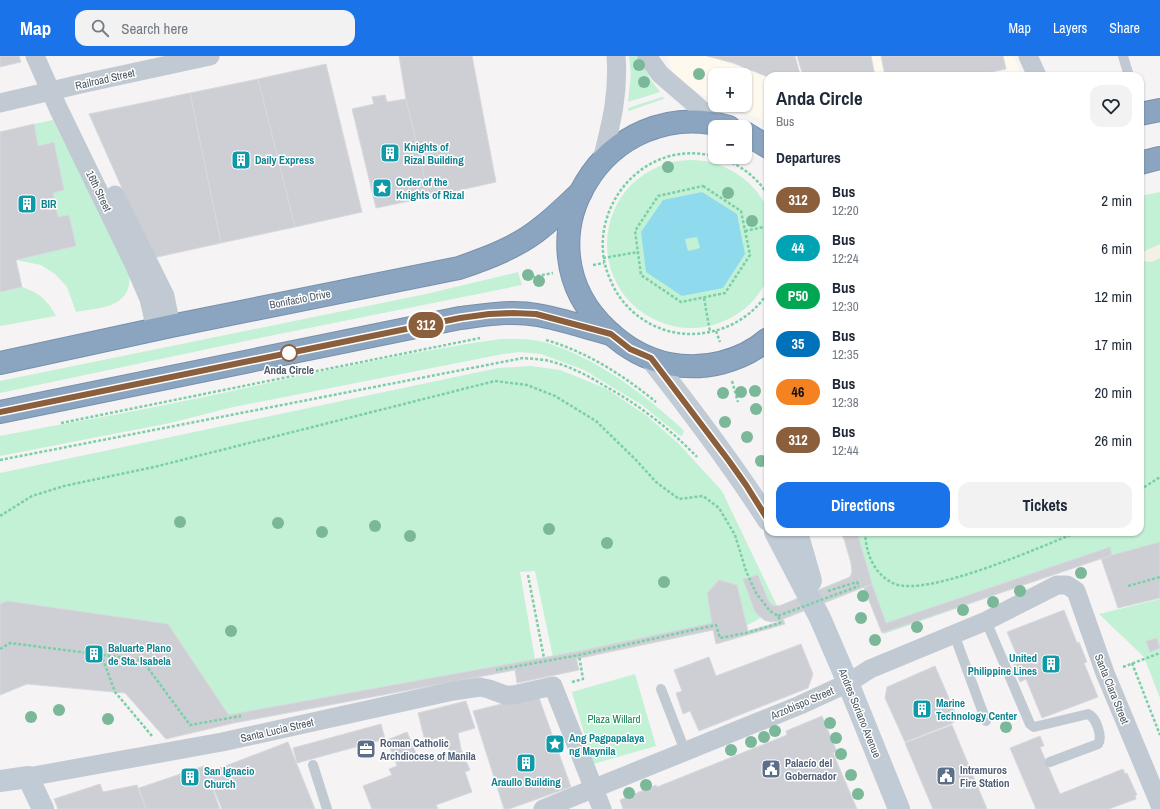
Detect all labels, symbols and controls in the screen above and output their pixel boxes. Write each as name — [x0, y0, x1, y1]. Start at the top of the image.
search box — [75, 10, 355, 46]
text: Map — [20, 15, 51, 41]
icon: search — [89, 17, 111, 39]
text: Search here — [121, 18, 188, 39]
text: Map — [1009, 19, 1031, 37]
text: Layers — [1053, 19, 1087, 37]
text: Share — [1109, 19, 1140, 37]
street label: Railroad Street — [74, 65, 137, 93]
map controls — [708, 68, 752, 164]
button: + — [708, 68, 752, 112]
text: Anda Circle — [776, 85, 863, 111]
button: heart — [1090, 85, 1132, 127]
text: Bus — [776, 113, 794, 130]
button: − — [708, 120, 752, 164]
place label: Knights of Rizal Building — [404, 140, 464, 167]
building icon: Knights of Rizal Building — [379, 142, 401, 164]
text: Departures — [776, 147, 841, 168]
building icon: Daily Express — [230, 149, 252, 171]
place label: Daily Express — [255, 153, 314, 167]
street label: 16th Street — [83, 168, 115, 214]
place label: Order of the Knights of Rizal — [396, 175, 464, 202]
place icon: Order of the Knights of Rizal — [371, 177, 393, 199]
text: Bus — [832, 181, 855, 202]
text: 2 min — [1101, 190, 1132, 211]
text: 312 — [788, 191, 808, 209]
building icon: BIR — [16, 193, 38, 215]
place label: BIR — [41, 197, 57, 211]
text: 12:20 — [832, 202, 859, 219]
text: Bus — [832, 229, 855, 250]
text: 6 min — [1101, 238, 1132, 259]
text: 44 — [792, 239, 804, 257]
text: 12:24 — [832, 250, 859, 267]
text: Bus — [832, 277, 855, 298]
street label: Bonifacio Drive — [268, 286, 332, 312]
text: 12 min — [1094, 286, 1132, 307]
text: P50 — [788, 287, 808, 305]
text: 12:30 — [832, 298, 859, 315]
line badge: 312 — [403, 312, 449, 338]
text: 312 — [416, 316, 436, 334]
text: Bus — [832, 325, 855, 346]
text: 17 min — [1094, 334, 1132, 355]
text: 35 — [792, 335, 804, 353]
marker: Anda Circle — [280, 344, 298, 362]
text: 12:35 — [832, 346, 859, 363]
place label: Anda Circle — [264, 363, 314, 377]
text: Bus — [832, 373, 855, 394]
text: 20 min — [1094, 382, 1132, 403]
text: 46 — [792, 383, 804, 401]
text: 12:38 — [832, 394, 859, 411]
text: Bus — [832, 421, 855, 442]
text: 26 min — [1094, 430, 1132, 451]
text: 312 — [788, 431, 808, 449]
text: 12:44 — [832, 442, 859, 459]
button: Directions — [776, 482, 950, 528]
button: Tickets — [958, 482, 1132, 528]
place label: Baluarte Plano de Sta. Isabela — [108, 641, 172, 668]
building icon: Baluarte Plano de Sta. Isabela — [83, 643, 105, 665]
place label: United Philippine Lines — [968, 651, 1037, 678]
street label: Santa Clara Street — [1092, 652, 1133, 726]
building icon: United Philippine Lines — [1040, 653, 1062, 675]
street label: Andres Soriano Avenue — [835, 665, 884, 760]
street label: Arzobispo Street — [767, 683, 836, 723]
place label: Marine Technology Center — [936, 696, 1018, 723]
building icon: Marine Technology Center — [911, 698, 933, 720]
park label: Plaza Willard — [587, 712, 641, 726]
street label: Santa Lucia Street — [239, 715, 315, 745]
place label: Ang Pagpapalaya ng Maynila — [569, 731, 644, 758]
place icon: Ang Pagpapalaya ng Maynila — [544, 733, 566, 755]
place label: Roman Catholic Archdiocese of Manila — [380, 736, 476, 763]
office icon: Roman Catholic Archdiocese of Manila — [355, 738, 377, 760]
building icon: Araullo Building — [515, 752, 537, 774]
place label: Palacío del Gobernador — [785, 756, 837, 783]
public building icon: Palacío del Gobernador — [760, 758, 782, 780]
place label: Intramuros Fire Station — [960, 763, 1010, 790]
place label: San Ignacio Church — [204, 764, 255, 791]
public building icon: Intramuros Fire Station — [935, 765, 957, 787]
building icon: San Ignacio Church — [179, 766, 201, 788]
place label: Araullo Building — [491, 775, 561, 789]

